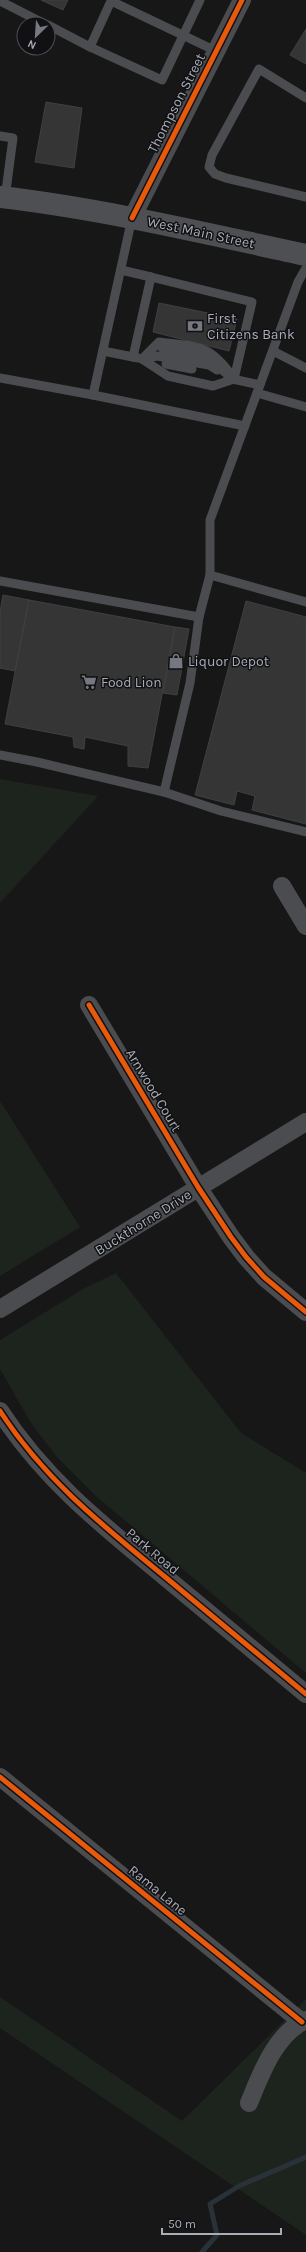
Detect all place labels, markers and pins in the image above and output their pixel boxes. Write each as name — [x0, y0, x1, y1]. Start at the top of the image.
place label: First Citizens Bank — [207, 310, 295, 343]
bank icon: First Citizens Bank — [186, 317, 204, 335]
shop icon: Liquor Depot — [167, 652, 185, 670]
place label: Liquor Depot — [188, 653, 269, 670]
supermarket icon: Food Lion — [80, 673, 98, 691]
place label: Food Lion — [101, 674, 162, 691]

